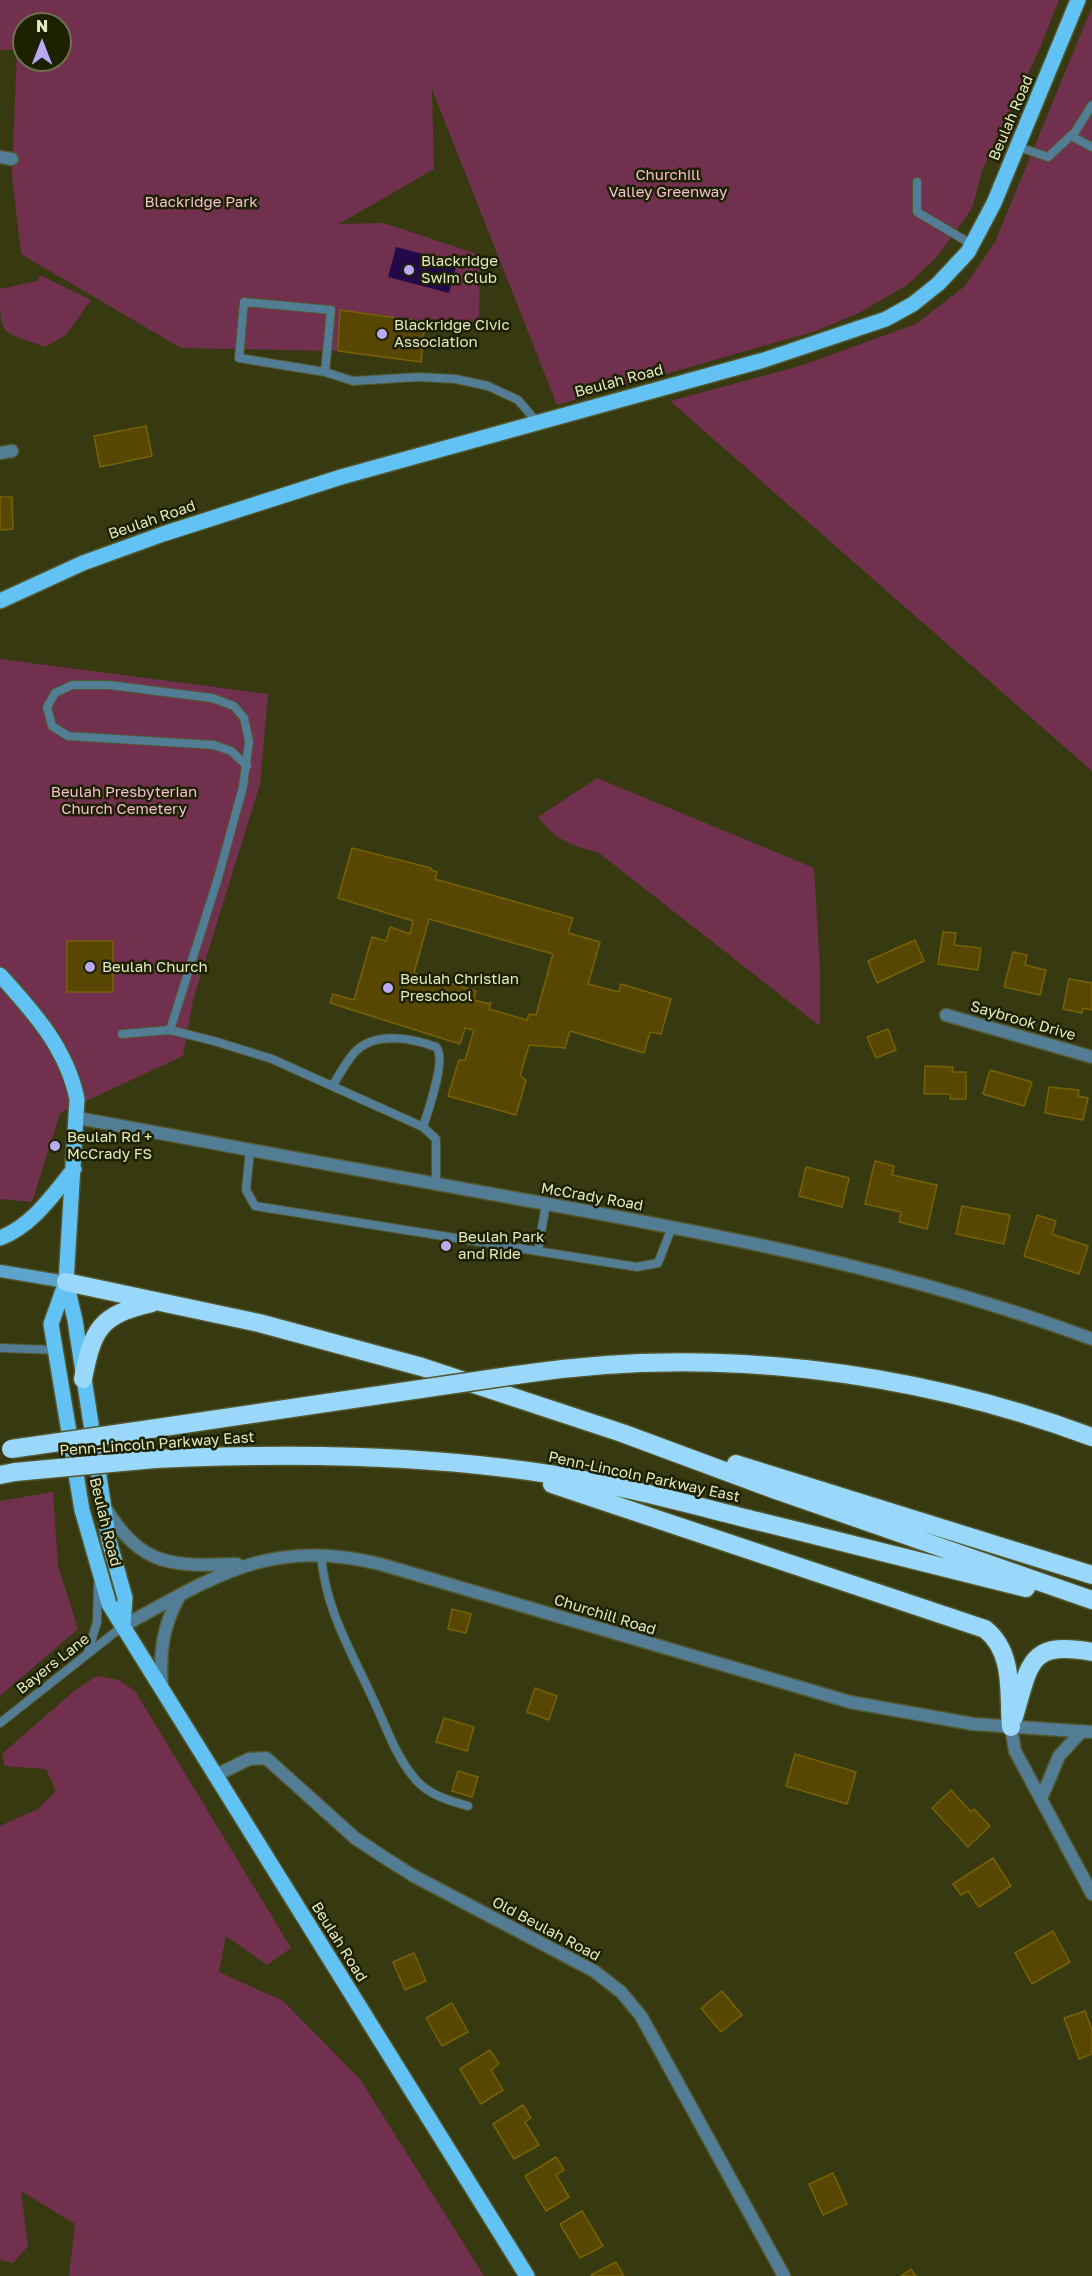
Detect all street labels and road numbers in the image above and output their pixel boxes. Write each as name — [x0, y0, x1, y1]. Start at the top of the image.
street label: Beulah Road — [985, 73, 1037, 163]
street label: Beulah Road — [573, 361, 665, 401]
street label: Beulah Road — [106, 497, 198, 543]
street label: Saybrook Drive — [968, 997, 1078, 1045]
street label: McCrady Road — [539, 1179, 645, 1215]
street label: Penn-Lincoln Parkway East — [59, 1428, 255, 1460]
street label: Penn-Lincoln Parkway East — [547, 1448, 741, 1506]
street label: Beulah Road — [85, 1476, 125, 1568]
street label: Churchill Road — [552, 1591, 658, 1639]
street label: Bayers Lane — [13, 1630, 93, 1698]
street label: Old Beulah Road — [489, 1893, 603, 1965]
street label: Beulah Road — [307, 1899, 371, 1985]

